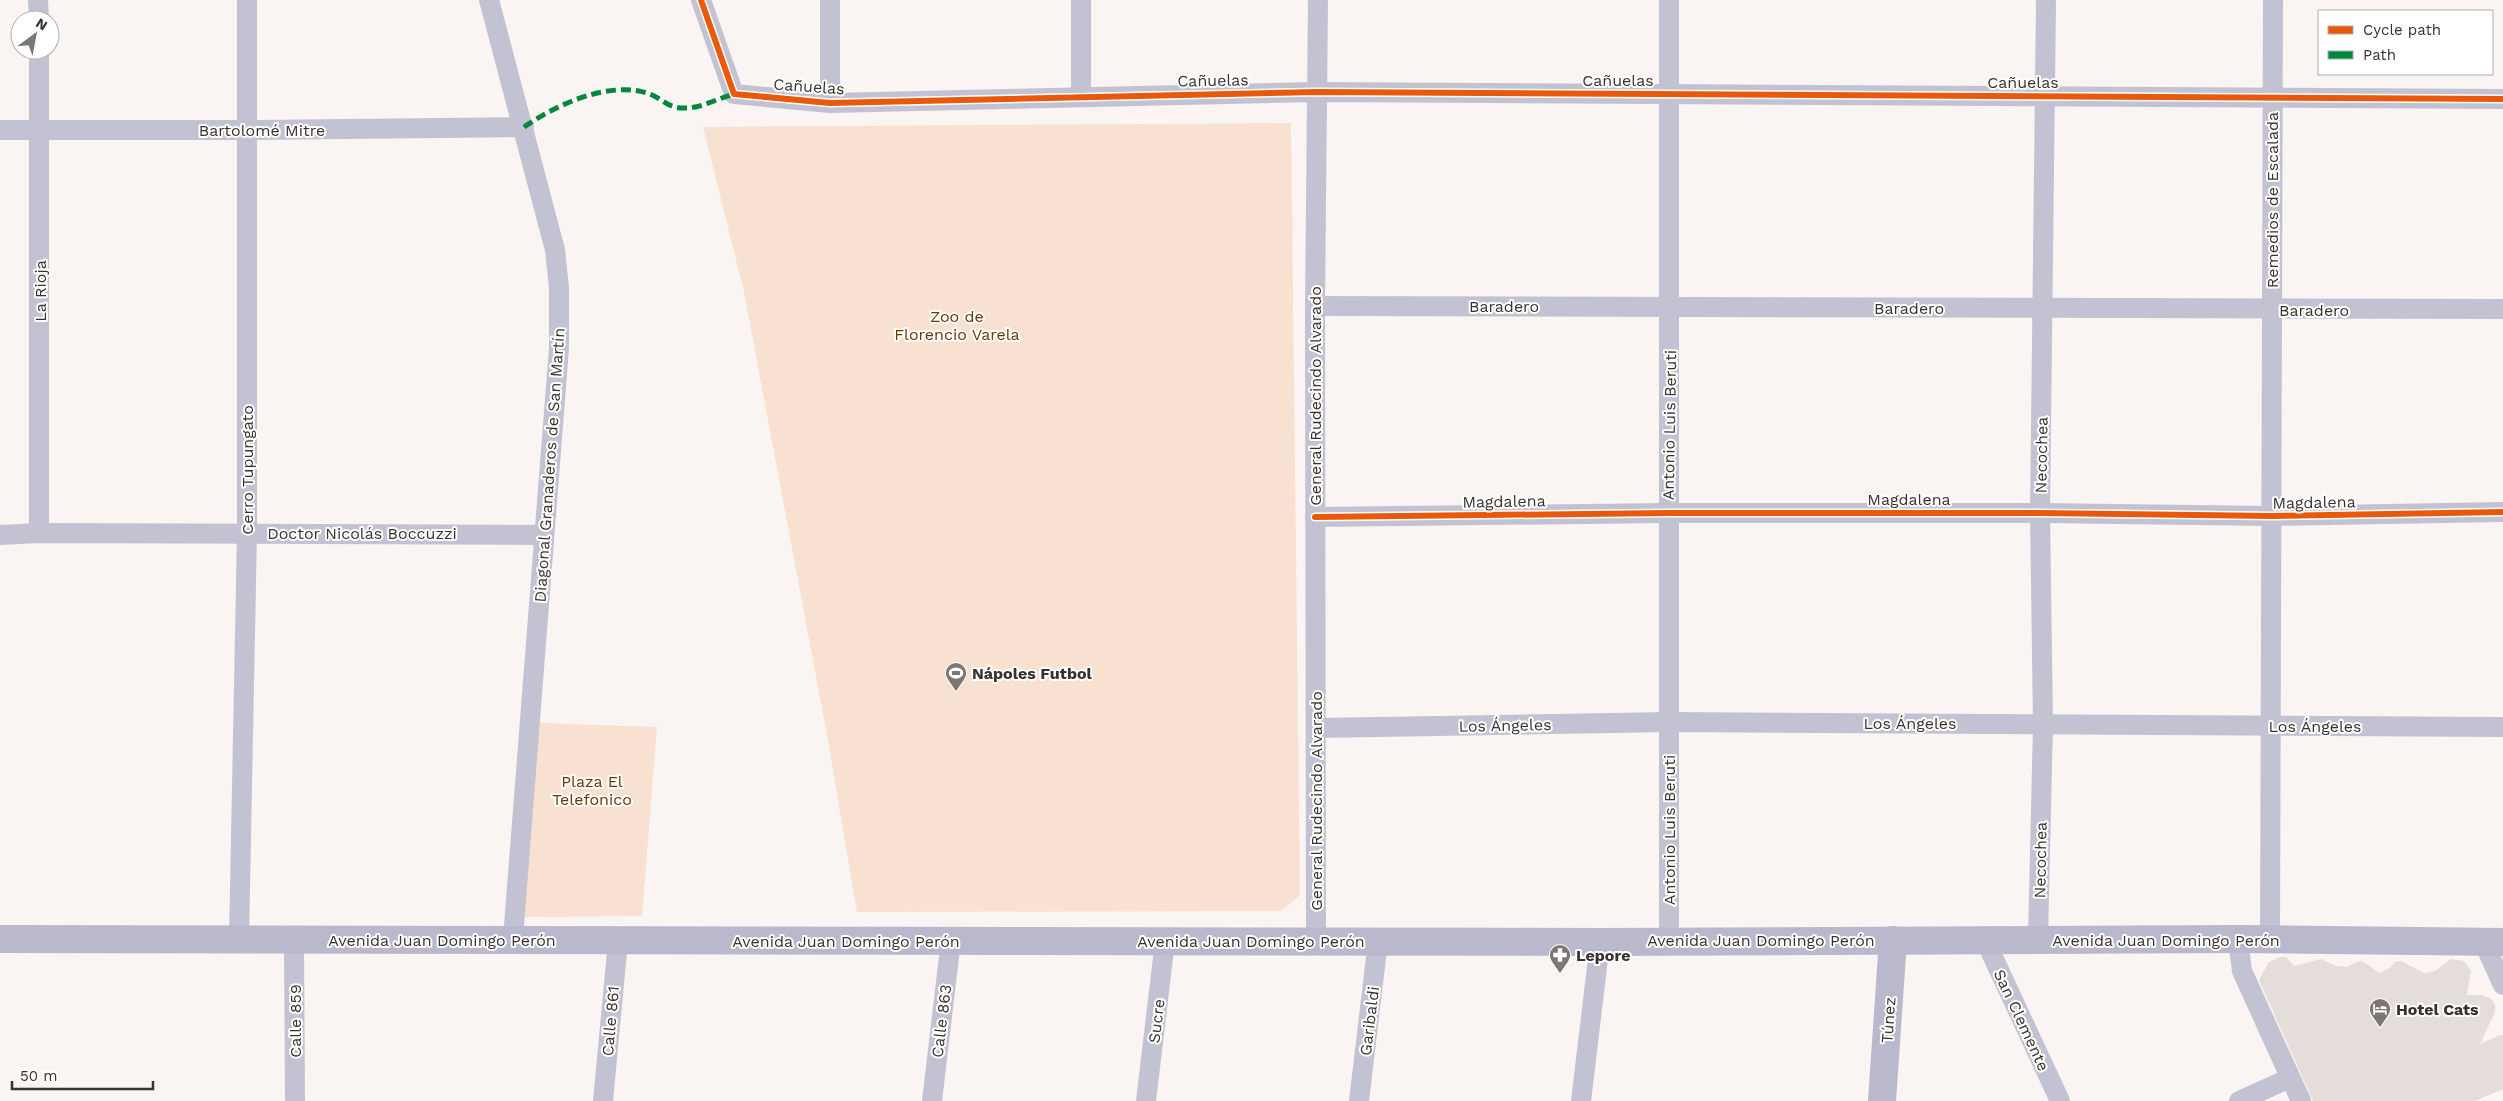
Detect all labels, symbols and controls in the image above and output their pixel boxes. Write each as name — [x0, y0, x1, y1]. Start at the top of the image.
north arrow — [10, 10, 60, 60]
legend — [2318, 10, 2493, 75]
text: N — [33, 14, 51, 34]
text: Cycle path — [2363, 21, 2441, 39]
text: Path — [2363, 46, 2396, 64]
street label: Cañuelas — [1177, 70, 1249, 91]
street label: Cañuelas — [1582, 71, 1654, 90]
street label: Cañuelas — [1987, 73, 2059, 92]
street label: Cañuelas — [773, 75, 845, 98]
street label: Remedios de Escalada — [2263, 112, 2282, 288]
street label: Bartolomé Mitre — [199, 121, 325, 140]
street label: La Rioja — [31, 260, 50, 322]
street label: General Rudecindo Alvarado — [1306, 286, 1325, 506]
street label: Baradero — [1469, 297, 1539, 316]
street label: Baradero — [1874, 299, 1944, 318]
street label: Baradero — [2279, 301, 2349, 320]
park label: Zoo de Florencio Varela — [894, 307, 1020, 344]
street label: Diagonal Granaderos de San Martín — [530, 327, 569, 603]
street label: Antonio Luis Beruti — [1659, 350, 1680, 500]
street label: Cerro Tupungato — [238, 405, 257, 535]
street label: Necochea — [2031, 417, 2052, 493]
street label: Magdalena — [1867, 490, 1951, 509]
street label: Magdalena — [1462, 491, 1546, 512]
street label: Magdalena — [2272, 492, 2356, 513]
street label: Doctor Nicolás Boccuzzi — [267, 524, 457, 543]
sports icon: Nápoles Futbol — [944, 661, 968, 692]
place label: Nápoles Futbol — [972, 664, 1093, 683]
street label: General Rudecindo Alvarado — [1307, 691, 1326, 911]
street label: Los Ángeles — [1864, 714, 1956, 733]
street label: Los Ángeles — [1458, 715, 1552, 736]
street label: Los Ángeles — [2269, 717, 2361, 736]
street label: Antonio Luis Beruti — [1660, 755, 1679, 905]
park label: Plaza El Telefonico — [552, 772, 632, 809]
street label: Necochea — [2030, 822, 2051, 898]
street label: Avenida Juan Domingo Perón — [328, 931, 556, 950]
street label: Avenida Juan Domingo Perón — [1647, 931, 1875, 950]
street label: Avenida Juan Domingo Perón — [2052, 931, 2280, 950]
street label: Avenida Juan Domingo Perón — [732, 932, 960, 951]
street label: Avenida Juan Domingo Perón — [1137, 932, 1365, 951]
pharmacy icon: Lepore — [1548, 943, 1572, 974]
place label: Lepore — [1576, 946, 1630, 965]
street label: San Clemente — [1990, 966, 2053, 1074]
street label: Calle 863 — [928, 983, 955, 1059]
street label: Calle 859 — [286, 984, 305, 1058]
street label: Calle 861 — [598, 985, 623, 1057]
street label: Garibaldi — [1356, 985, 1383, 1057]
street label: Túnez — [1877, 996, 1900, 1044]
hotel icon: Hotel Cats — [2368, 997, 2392, 1028]
street label: Sucre — [1144, 998, 1169, 1044]
place label: Hotel Cats — [2396, 1000, 2479, 1019]
scale bar — [12, 1058, 154, 1090]
text: 50 m — [20, 1067, 57, 1085]

